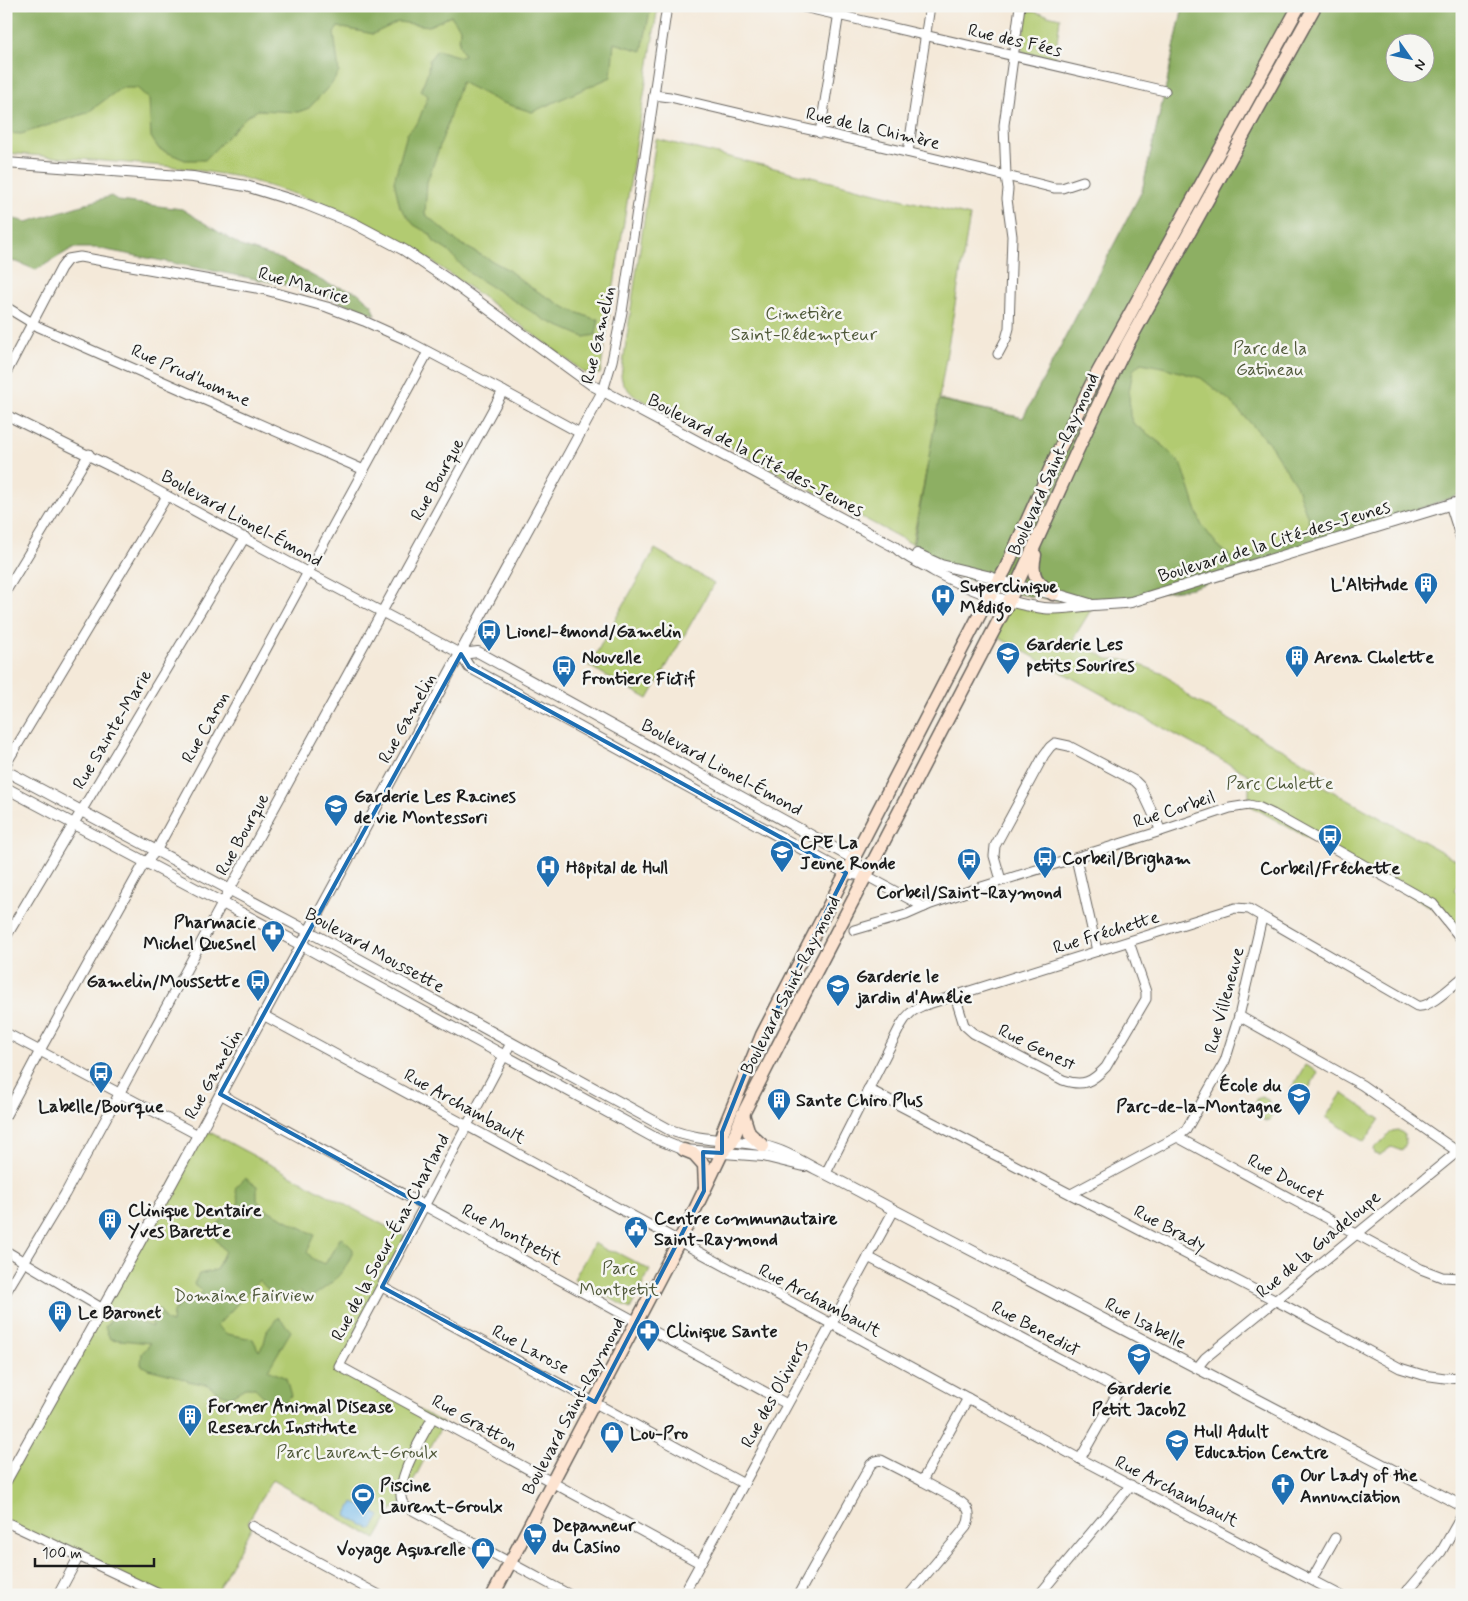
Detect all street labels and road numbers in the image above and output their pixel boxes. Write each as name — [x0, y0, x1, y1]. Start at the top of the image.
street label: Rue des Fées — [965, 18, 1064, 63]
street label: Rue de la Chimère — [803, 102, 942, 156]
street label: Rue Maurice — [255, 261, 352, 310]
street label: Rue Gamelin — [576, 284, 622, 387]
street label: Rue Prud'homme — [127, 339, 254, 413]
street label: Boulevard Saint-Raymond — [1003, 369, 1105, 560]
street label: Boulevard de la Cité-des-Jeunes — [643, 389, 868, 523]
street label: Rue Bourque — [405, 434, 470, 525]
street label: Boulevard Lionel-Émond — [157, 465, 326, 573]
street label: Boulevard de la Cité-des-Jeunes — [1155, 495, 1393, 589]
street label: Rue Sainte-Marie — [67, 665, 158, 794]
street label: Rue Gamelin — [373, 669, 443, 768]
street label: Rue Caron — [176, 687, 235, 768]
street label: Boulevard Lionel-Émond — [637, 714, 806, 822]
street label: Rue Corbeil — [1130, 785, 1218, 834]
street label: Rue Bourque — [210, 789, 275, 880]
street label: Boulevard Saint-Raymond — [735, 892, 846, 1079]
street label: Boulevard Moussette — [300, 902, 449, 999]
street label: Rue Fréchette — [1050, 905, 1162, 960]
street label: Rue Villeneuve — [1199, 944, 1251, 1056]
street label: Rue Genest — [994, 1019, 1080, 1077]
street label: Rue Gamelin — [179, 1025, 249, 1124]
street label: Rue Archambault — [399, 1064, 530, 1150]
street label: Rue de la Soeur-Éna-Charland — [326, 1130, 456, 1345]
street label: Rue Doucet — [1243, 1149, 1328, 1209]
street label: Rue de la Guadeloupe — [1251, 1185, 1386, 1304]
street label: Rue Montpetit — [457, 1198, 566, 1272]
street label: Rue Brady — [1129, 1200, 1210, 1258]
street label: Rue Archambault — [754, 1258, 885, 1344]
street label: Rue Isabelle — [1100, 1292, 1191, 1356]
street label: Rue Benedict — [987, 1295, 1085, 1363]
street label: Boulevard Saint-Raymond — [517, 1314, 631, 1499]
street label: Rue Larose — [488, 1319, 574, 1380]
street label: Rue des Oliviers — [736, 1337, 814, 1452]
street label: Rue Gratton — [427, 1389, 522, 1456]
street label: Rue Archambault — [1111, 1450, 1243, 1534]

